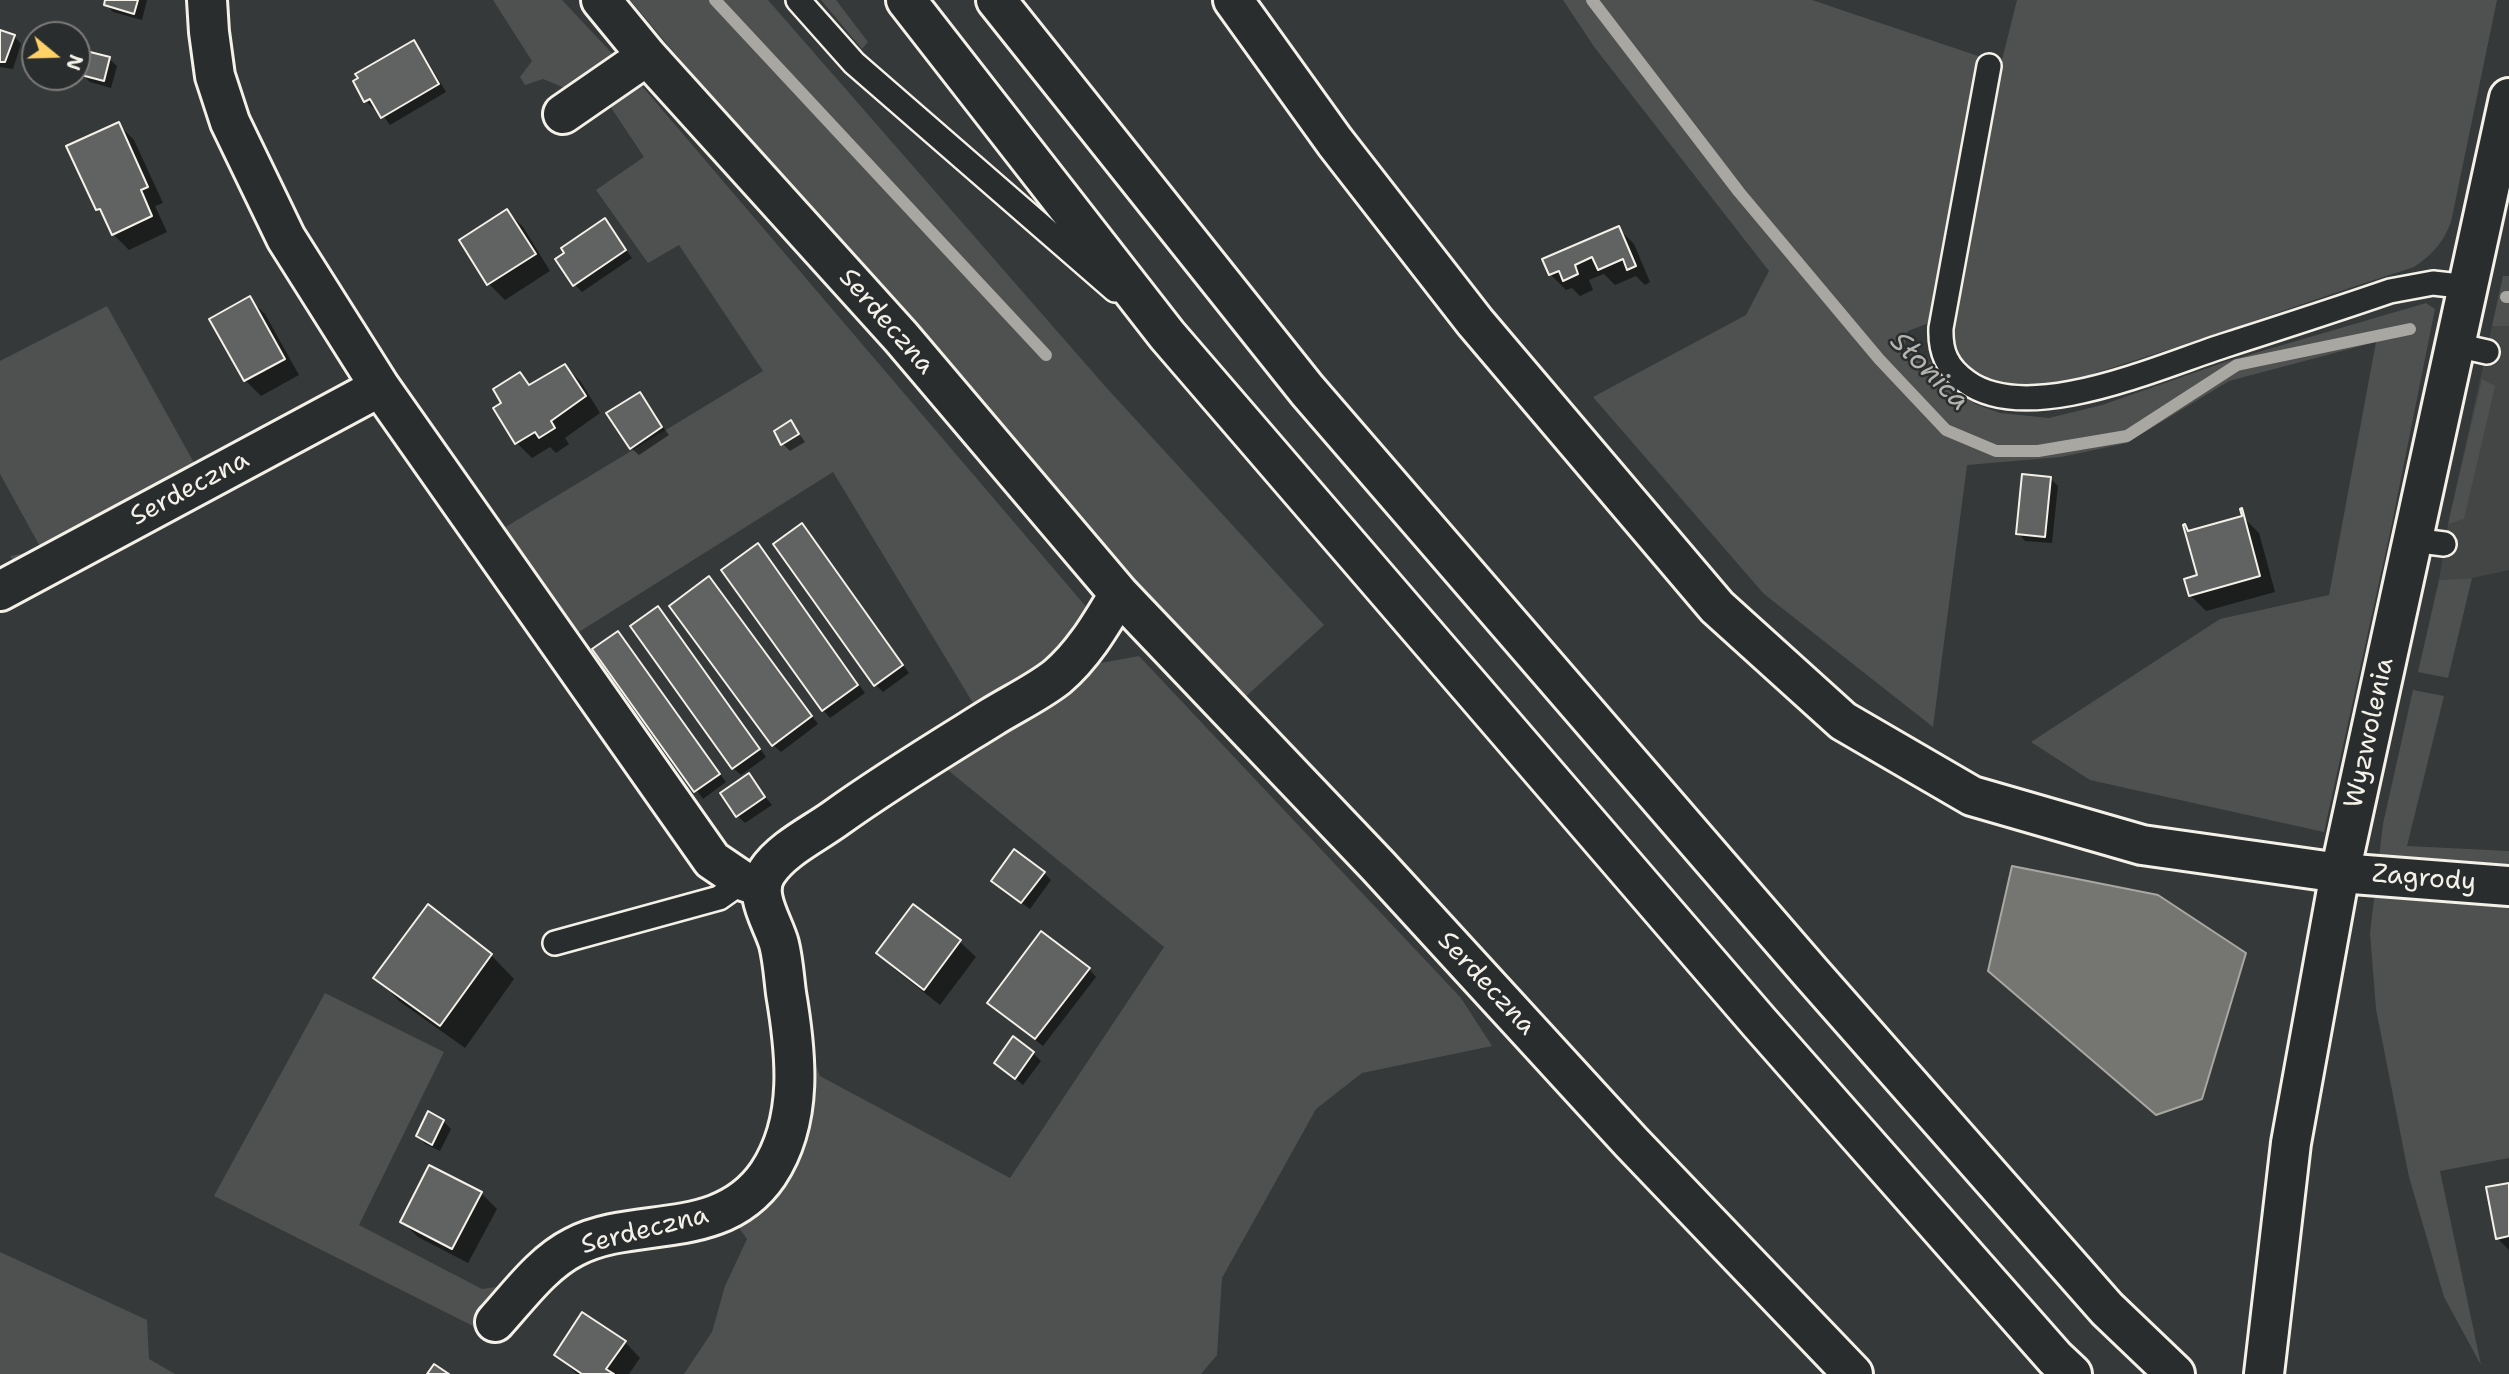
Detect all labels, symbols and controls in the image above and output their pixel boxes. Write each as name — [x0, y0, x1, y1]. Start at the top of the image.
north arrow — [21, 21, 91, 91]
text: N — [60, 51, 89, 74]
street label: Serdeczna — [832, 263, 940, 381]
water label: Słonica — [1882, 325, 1976, 419]
street label: Serdeczna — [125, 445, 255, 533]
street label: Wyzwolenia — [2339, 655, 2401, 811]
street label: Zagrody — [2371, 859, 2477, 899]
street label: Serdeczna — [1430, 926, 1542, 1042]
street label: Serdeczna — [578, 1200, 712, 1262]

